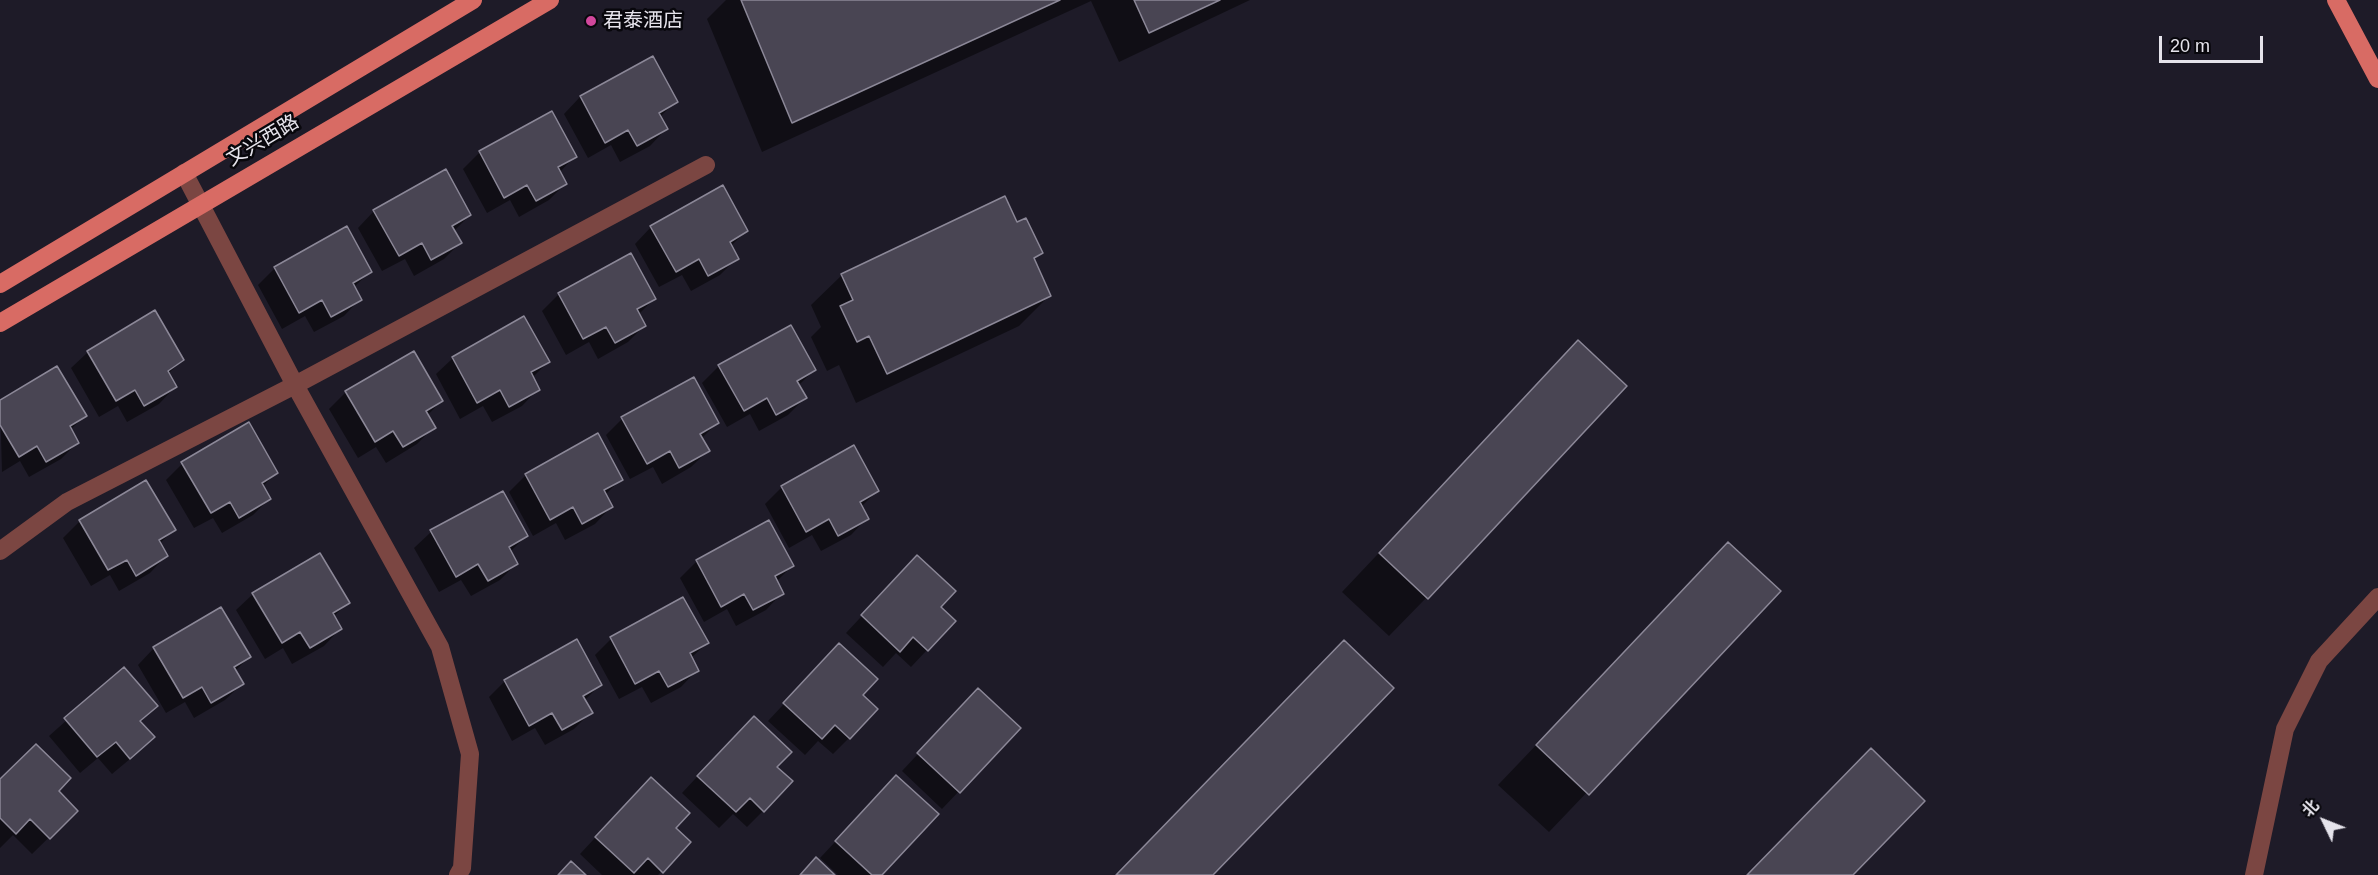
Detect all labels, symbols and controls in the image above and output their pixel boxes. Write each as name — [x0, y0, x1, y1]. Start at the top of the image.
place label: 君泰酒店 — [603, 9, 683, 33]
marker: 君泰酒店 — [584, 14, 598, 28]
scale bar — [2162, 24, 2266, 62]
text: 20 m — [2170, 36, 2210, 56]
street label: 文兴西路 — [223, 110, 303, 172]
north arrow — [2294, 791, 2354, 851]
text: 北 — [2299, 797, 2322, 820]

